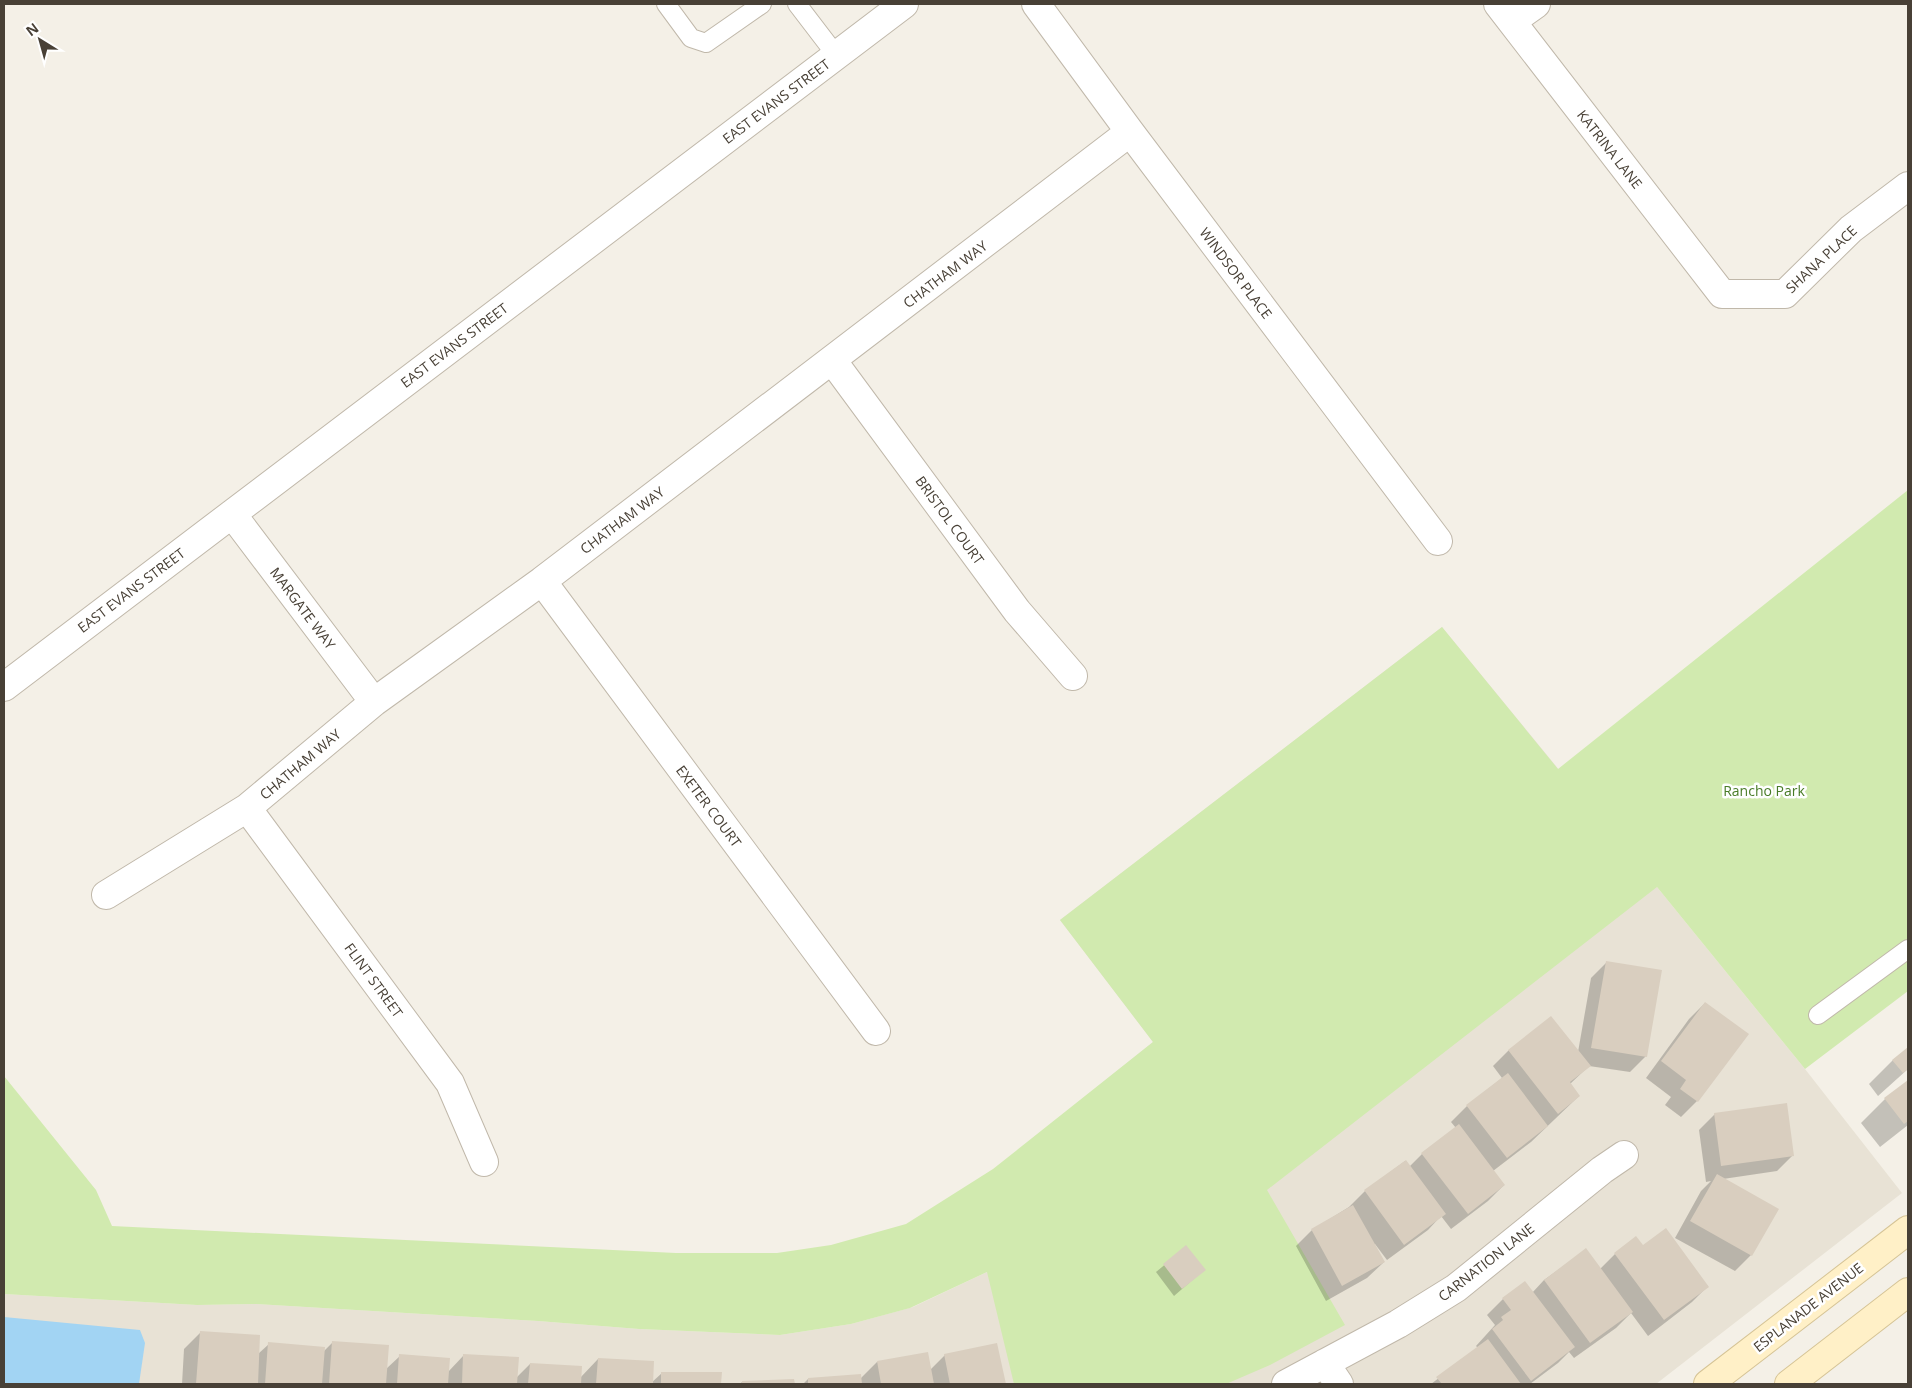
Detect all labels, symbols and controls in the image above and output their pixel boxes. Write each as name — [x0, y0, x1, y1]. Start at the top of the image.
north arrow — [15, 15, 65, 65]
text: N — [22, 18, 42, 40]
street label: EAST EVANS STREET — [718, 54, 834, 148]
street label: KATRINA LANE — [1573, 106, 1647, 192]
street label: SHANA PLACE — [1781, 221, 1861, 297]
street label: WINDSOR PLACE — [1195, 224, 1277, 322]
street label: CHATHAM WAY — [899, 236, 991, 312]
street label: EAST EVANS STREET — [396, 298, 512, 392]
street label: BRISTOL COURT — [911, 472, 989, 568]
street label: CHATHAM WAY — [576, 482, 668, 558]
street label: EAST EVANS STREET — [73, 543, 189, 637]
street label: MARGATE WAY — [266, 563, 340, 653]
street label: CHATHAM WAY — [255, 724, 345, 804]
street label: EXETER COURT — [672, 761, 746, 851]
park label: Rancho Park — [1723, 781, 1805, 800]
street label: FLINT STREET — [341, 939, 408, 1021]
street label: CARNATION LANE — [1434, 1219, 1538, 1305]
street label: ESPLANADE AVENUE — [1749, 1258, 1867, 1356]

